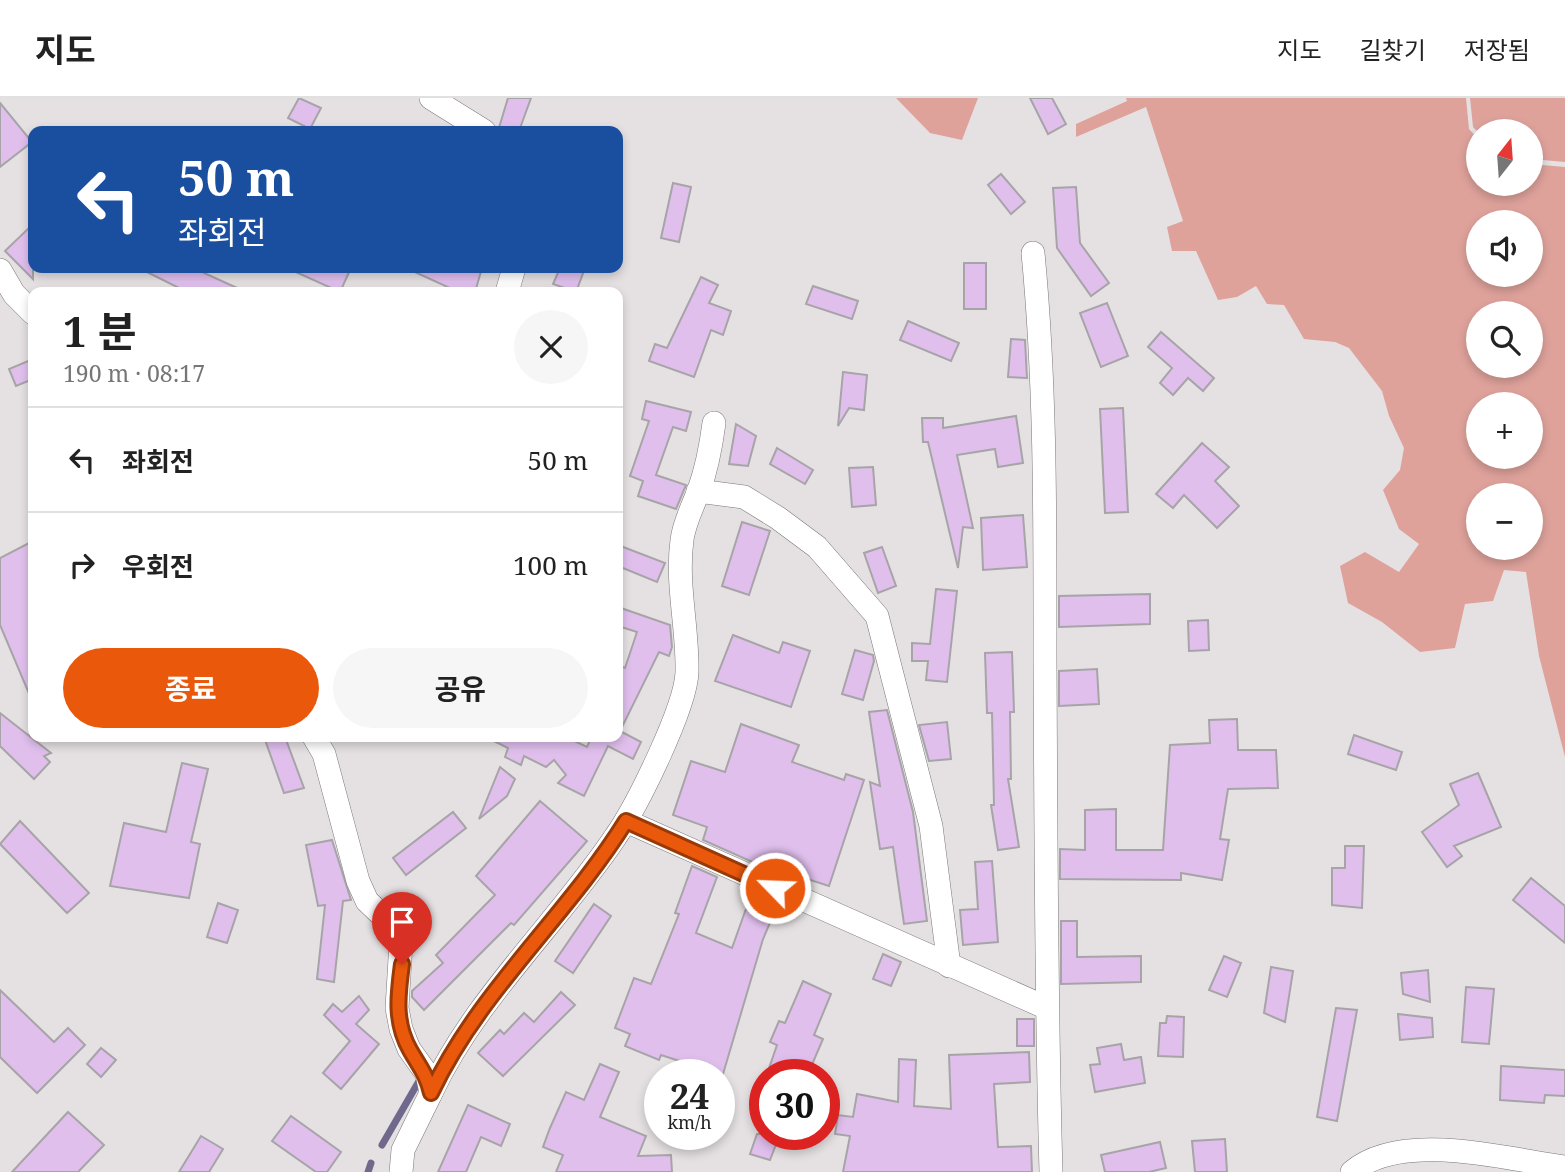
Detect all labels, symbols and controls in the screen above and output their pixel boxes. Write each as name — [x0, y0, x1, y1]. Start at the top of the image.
text: 지도 — [35, 27, 96, 72]
text: 지도 — [1277, 33, 1322, 66]
text: 길찾기 — [1360, 33, 1426, 66]
text: 저장됨 — [1464, 33, 1530, 66]
north arrow — [1466, 119, 1544, 196]
map controls — [1466, 119, 1543, 560]
text: 50 m — [178, 144, 294, 210]
icon: left — [63, 154, 154, 245]
text: 좌회전 — [178, 210, 266, 253]
button: sound — [1466, 210, 1543, 287]
button: search — [1466, 301, 1543, 378]
text: 1 분 — [63, 302, 136, 359]
button: close — [514, 310, 588, 384]
text: 190 m · 08:17 — [63, 357, 205, 389]
button: + — [1466, 392, 1543, 469]
icon: left — [63, 441, 101, 479]
text: 50 m — [528, 442, 588, 478]
text: 좌회전 — [122, 443, 194, 479]
button: − — [1466, 483, 1543, 560]
icon: right — [63, 546, 101, 584]
text: 100 m — [513, 547, 588, 583]
text: 우회전 — [122, 548, 194, 584]
button: 종료 — [63, 648, 319, 728]
button: 공유 — [333, 648, 588, 728]
position arrow — [738, 851, 812, 925]
pin — [372, 892, 432, 964]
icon: arrive — [383, 903, 421, 941]
speed limit sign: 30 — [749, 1059, 840, 1150]
text: 24 — [670, 1072, 709, 1119]
text: km/h — [667, 1110, 712, 1134]

